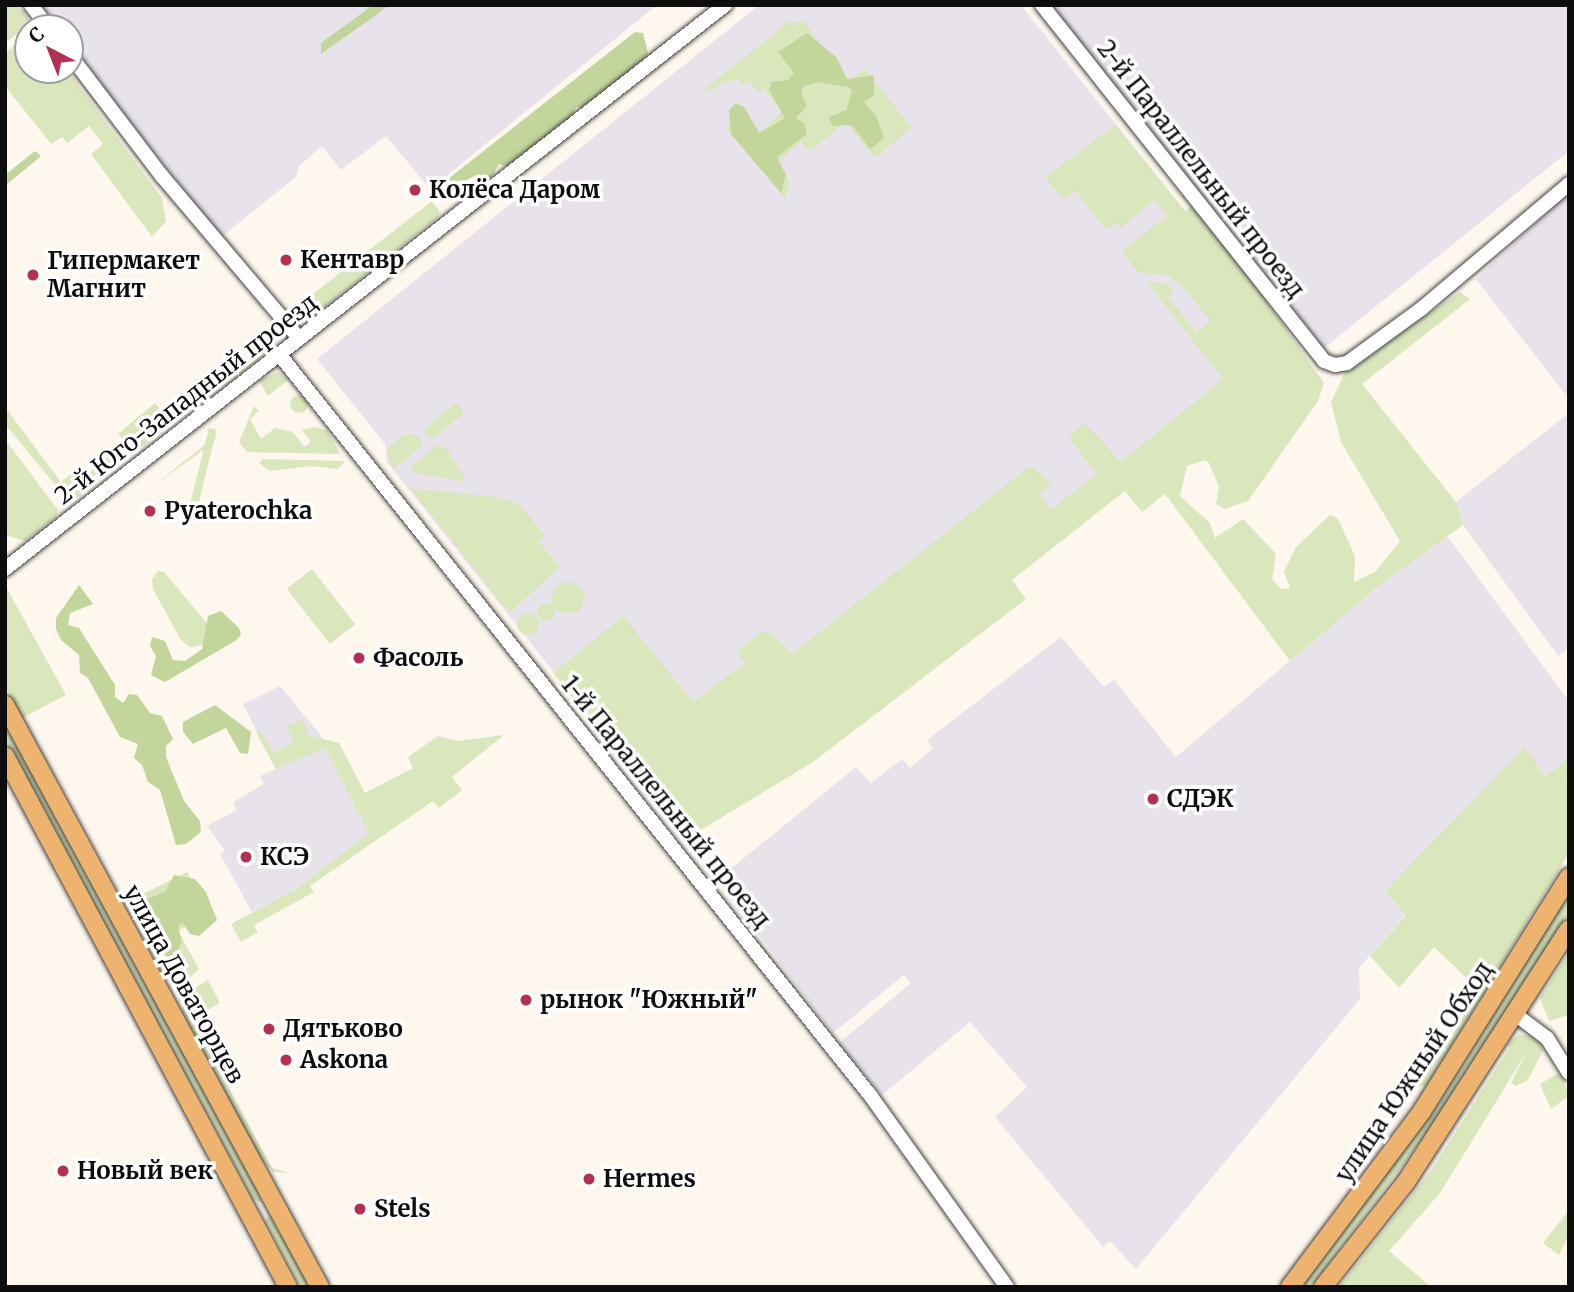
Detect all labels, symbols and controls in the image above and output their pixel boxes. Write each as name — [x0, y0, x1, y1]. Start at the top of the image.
north arrow — [14, 14, 84, 84]
text: С — [24, 22, 49, 48]
street label: 2-й Параллельный проезд — [1091, 34, 1311, 304]
place label: Колёса Даром — [429, 176, 600, 204]
marker: Колёса Даром — [407, 182, 423, 198]
place label: Кентавр — [300, 246, 404, 274]
place label: Гипермакет Магнит — [47, 247, 200, 303]
marker: Кентавр — [278, 252, 294, 268]
marker: Гипермакет Магнит — [25, 267, 41, 283]
street label: 2-й Юго-Западный проезд — [49, 288, 323, 510]
place label: Pyaterochka — [164, 497, 312, 525]
marker: Pyaterochka — [142, 503, 158, 519]
place label: Фасоль — [373, 644, 463, 672]
marker: Фасоль — [351, 650, 367, 666]
street label: 1-й Параллельный проезд — [555, 670, 777, 934]
place label: СДЭК — [1167, 785, 1234, 813]
marker: СДЭК — [1145, 791, 1161, 807]
place label: КСЭ — [260, 843, 309, 871]
marker: КСЭ — [238, 849, 254, 865]
street label: улица Доваторцев — [118, 880, 250, 1088]
street label: улица Южный Обход — [1329, 956, 1499, 1188]
place label: рынок "Южный" — [540, 986, 757, 1014]
marker: рынок "Южный" — [518, 992, 534, 1008]
place label: Дятьково — [283, 1015, 403, 1043]
marker: Дятьково — [261, 1021, 277, 1037]
place label: Askona — [300, 1046, 388, 1074]
marker: Askona — [278, 1052, 294, 1068]
place label: Новый век — [77, 1157, 213, 1185]
marker: Новый век — [55, 1163, 71, 1179]
place label: Hermes — [603, 1165, 696, 1193]
marker: Hermes — [581, 1171, 597, 1187]
place label: Stels — [374, 1195, 431, 1223]
marker: Stels — [352, 1201, 368, 1217]

